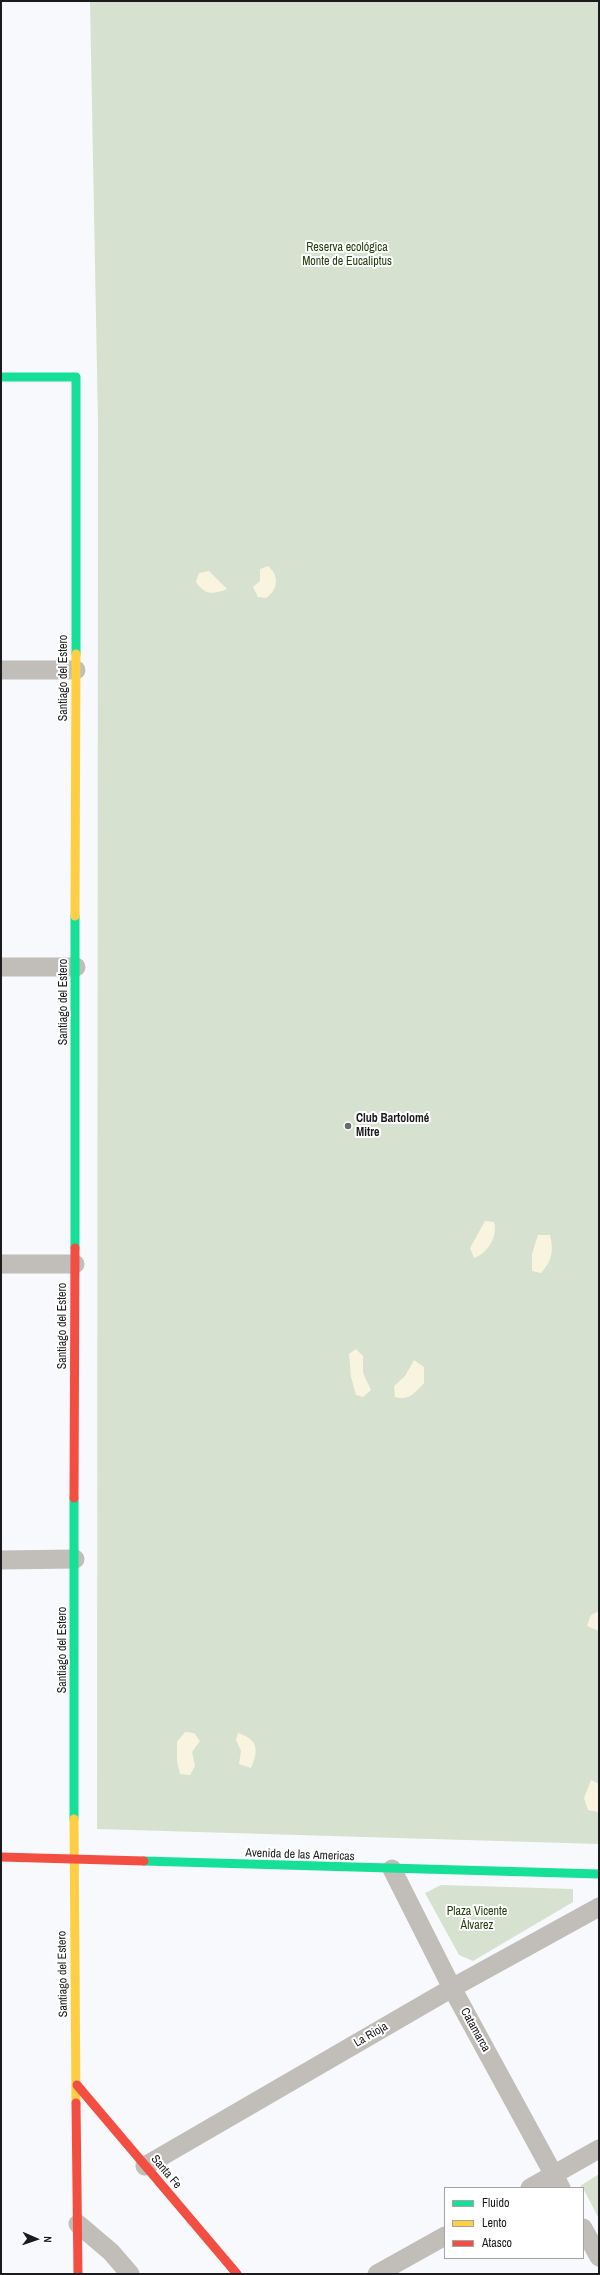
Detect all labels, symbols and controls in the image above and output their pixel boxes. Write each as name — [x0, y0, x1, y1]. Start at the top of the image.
park label: Reserva ecológica Monte de Eucaliptus — [302, 241, 392, 269]
street label: Santiago del Estero — [57, 635, 71, 721]
street label: Santiago del Estero — [57, 959, 71, 1045]
place label: Club Bartolomé Mitre — [356, 1112, 429, 1140]
marker: Club Bartolomé Mitre — [343, 1121, 353, 1131]
street label: Santiago del Estero — [56, 1283, 70, 1369]
street label: Santiago del Estero — [56, 1607, 70, 1693]
street label: Avenida de las Americas — [245, 1846, 355, 1864]
park label: Plaza Vicente Álvarez — [447, 1905, 507, 1933]
street label: Santiago del Estero — [55, 1931, 71, 2017]
street label: Catamarca — [457, 2005, 493, 2055]
street label: La Rioja — [352, 2020, 390, 2050]
street label: Santa Fe — [148, 2152, 184, 2192]
legend — [444, 2187, 584, 2259]
text: Fluido — [482, 2195, 509, 2211]
text: Lento — [482, 2215, 507, 2231]
north arrow — [16, 2219, 56, 2259]
text: Atasco — [482, 2235, 512, 2251]
text: N — [41, 2236, 55, 2243]

